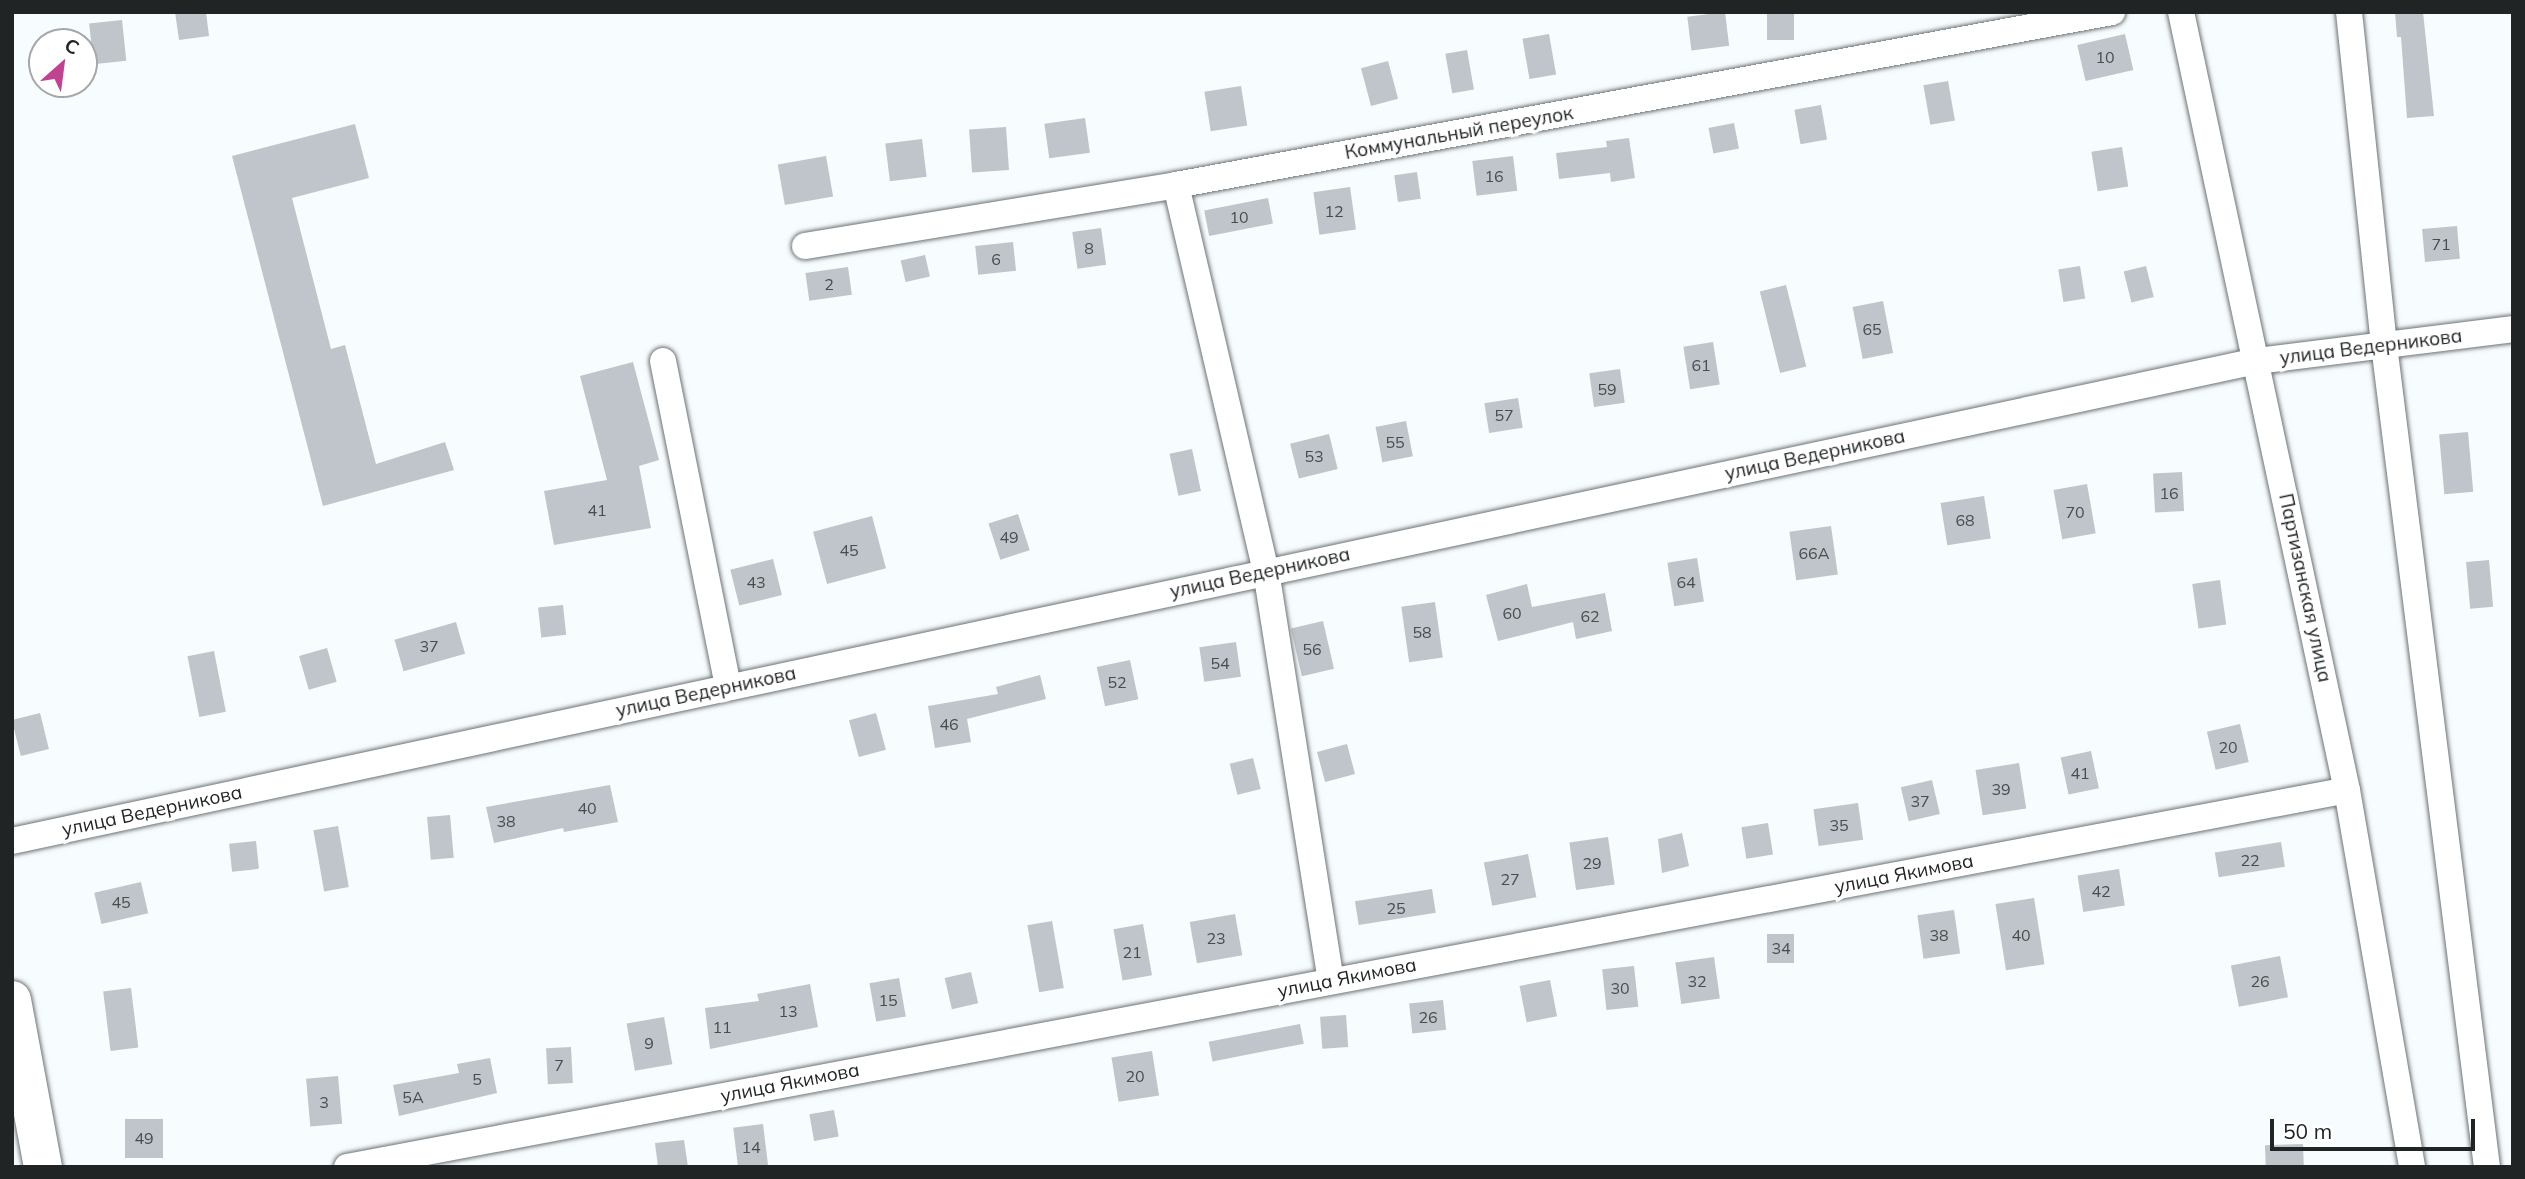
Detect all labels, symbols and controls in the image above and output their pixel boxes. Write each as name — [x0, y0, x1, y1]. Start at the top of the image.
north arrow — [28, 28, 98, 98]
text: С — [61, 33, 83, 60]
house number: 10 — [2095, 47, 2115, 67]
street label: Коммунальный переулок — [1343, 102, 1575, 164]
house number: 16 — [1484, 166, 1504, 186]
house number: 12 — [1324, 201, 1344, 221]
house number: 10 — [1229, 207, 1249, 227]
house number: 71 — [2431, 234, 2451, 254]
house number: 8 — [1084, 238, 1094, 258]
house number: 6 — [991, 249, 1001, 269]
house number: 2 — [824, 274, 834, 294]
house number: 65 — [1862, 319, 1882, 339]
street label: улица Ведерникова — [2279, 324, 2463, 370]
house number: 61 — [1691, 355, 1711, 375]
house number: 59 — [1597, 379, 1617, 399]
house number: 57 — [1494, 405, 1514, 425]
street label: улица Ведерникова — [1723, 425, 1907, 485]
house number: 55 — [1385, 432, 1405, 452]
house number: 53 — [1304, 446, 1324, 466]
house number: 16 — [2159, 483, 2179, 503]
street label: Партизанская улица — [2274, 492, 2336, 684]
house number: 41 — [587, 500, 607, 520]
house number: 70 — [2065, 502, 2085, 522]
house number: 68 — [1955, 510, 1975, 530]
house number: 49 — [999, 527, 1019, 547]
house number: 45 — [839, 540, 859, 560]
street label: улица Ведерникова — [1168, 543, 1352, 603]
house number: 66А — [1799, 543, 1829, 563]
house number: 43 — [746, 572, 766, 592]
house number: 64 — [1676, 572, 1696, 592]
house number: 60 — [1502, 603, 1522, 623]
house number: 62 — [1580, 606, 1600, 626]
house number: 58 — [1412, 622, 1432, 642]
house number: 37 — [419, 636, 439, 656]
house number: 56 — [1302, 639, 1322, 659]
house number: 54 — [1210, 653, 1230, 673]
street label: улица Ведерникова — [614, 662, 798, 722]
house number: 52 — [1107, 672, 1127, 692]
house number: 46 — [939, 714, 959, 734]
house number: 20 — [2218, 737, 2238, 757]
house number: 41 — [2070, 763, 2090, 783]
house number: 39 — [1991, 779, 2011, 799]
street label: улица Ведерникова — [60, 781, 244, 841]
house number: 37 — [1910, 791, 1930, 811]
house number: 40 — [577, 798, 597, 818]
house number: 38 — [496, 811, 516, 831]
house number: 35 — [1829, 815, 1849, 835]
street label: улица Якимова — [1833, 849, 1975, 899]
house number: 22 — [2240, 850, 2260, 870]
house number: 29 — [1582, 853, 1602, 873]
house number: 27 — [1500, 869, 1520, 889]
house number: 42 — [2091, 881, 2111, 901]
house number: 45 — [111, 892, 131, 912]
house number: 25 — [1386, 898, 1406, 918]
house number: 38 — [1929, 925, 1949, 945]
house number: 40 — [2011, 925, 2031, 945]
house number: 23 — [1206, 928, 1226, 948]
house number: 34 — [1771, 938, 1791, 958]
house number: 21 — [1122, 942, 1142, 962]
street label: улица Якимова — [1276, 953, 1418, 1003]
house number: 32 — [1687, 971, 1707, 991]
house number: 26 — [2250, 971, 2270, 991]
house number: 30 — [1610, 978, 1630, 998]
house number: 15 — [878, 990, 898, 1010]
house number: 13 — [778, 1001, 798, 1021]
house number: 26 — [1418, 1007, 1438, 1027]
house number: 11 — [712, 1017, 732, 1037]
house number: 9 — [644, 1033, 654, 1053]
house number: 7 — [554, 1055, 564, 1075]
street label: улица Якимова — [719, 1058, 861, 1108]
house number: 20 — [1125, 1066, 1145, 1086]
house number: 5 — [472, 1069, 482, 1089]
house number: 5А — [402, 1087, 424, 1107]
house number: 3 — [319, 1092, 329, 1112]
scale bar — [2273, 1106, 2478, 1150]
text: 50 m — [2283, 1118, 2332, 1144]
house number: 49 — [134, 1128, 154, 1148]
house number: 14 — [741, 1137, 761, 1157]

